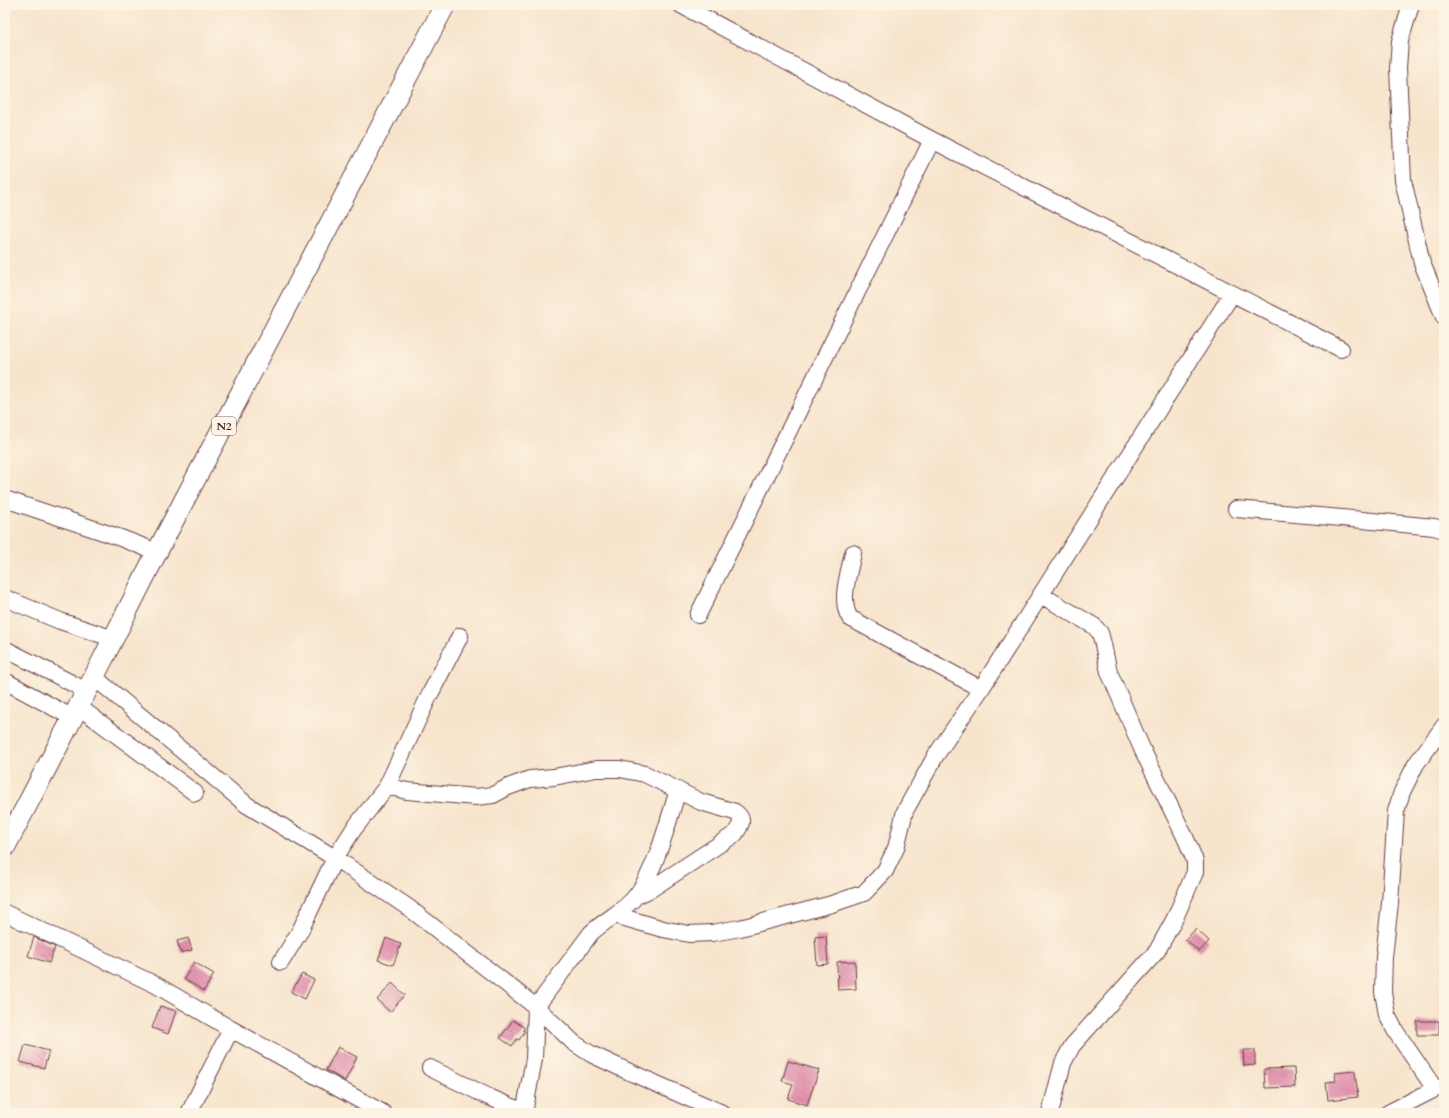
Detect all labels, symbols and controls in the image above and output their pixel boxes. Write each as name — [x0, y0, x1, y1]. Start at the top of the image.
road number: N2 — [212, 417, 236, 435]

